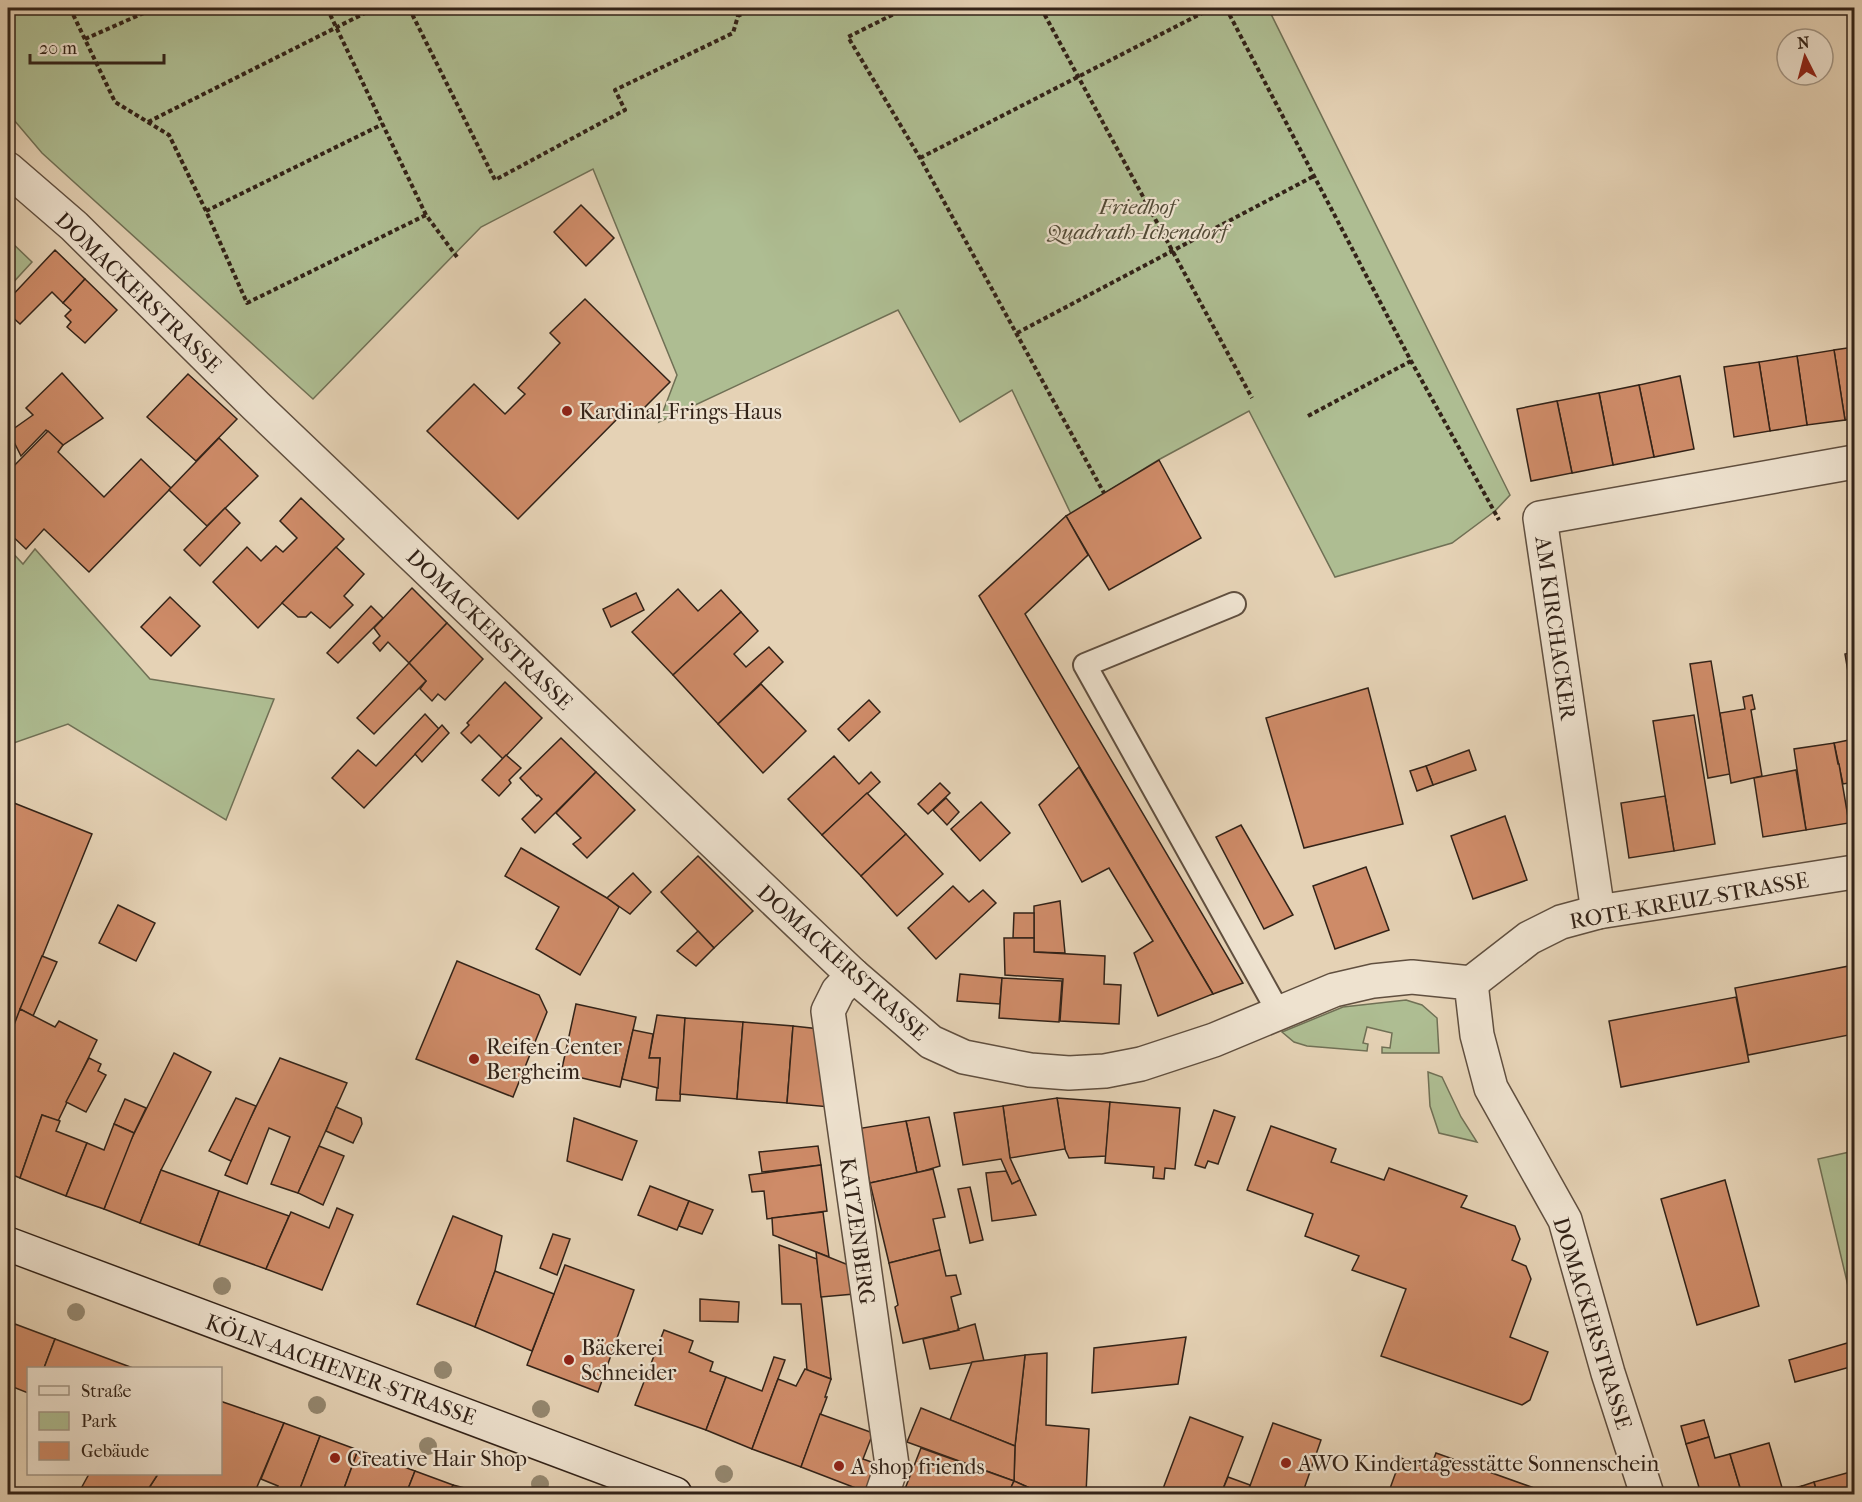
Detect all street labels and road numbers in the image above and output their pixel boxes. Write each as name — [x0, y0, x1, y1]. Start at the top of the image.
street label: DOMACKERSTRASSE — [50, 207, 227, 379]
street label: AM KIRCHACKER — [1529, 534, 1581, 723]
street label: DOMACKERSTRASSE — [401, 544, 578, 716]
street label: ROTE-KREUZ-STRASSE — [1568, 867, 1811, 935]
street label: DOMACKERSTRASSE — [752, 879, 933, 1046]
street label: KATZENBERG — [834, 1156, 880, 1306]
street label: DOMACKERSTRASSE — [1547, 1214, 1637, 1433]
street label: KÖLN-AACHENER-STRASSE — [202, 1308, 480, 1431]

